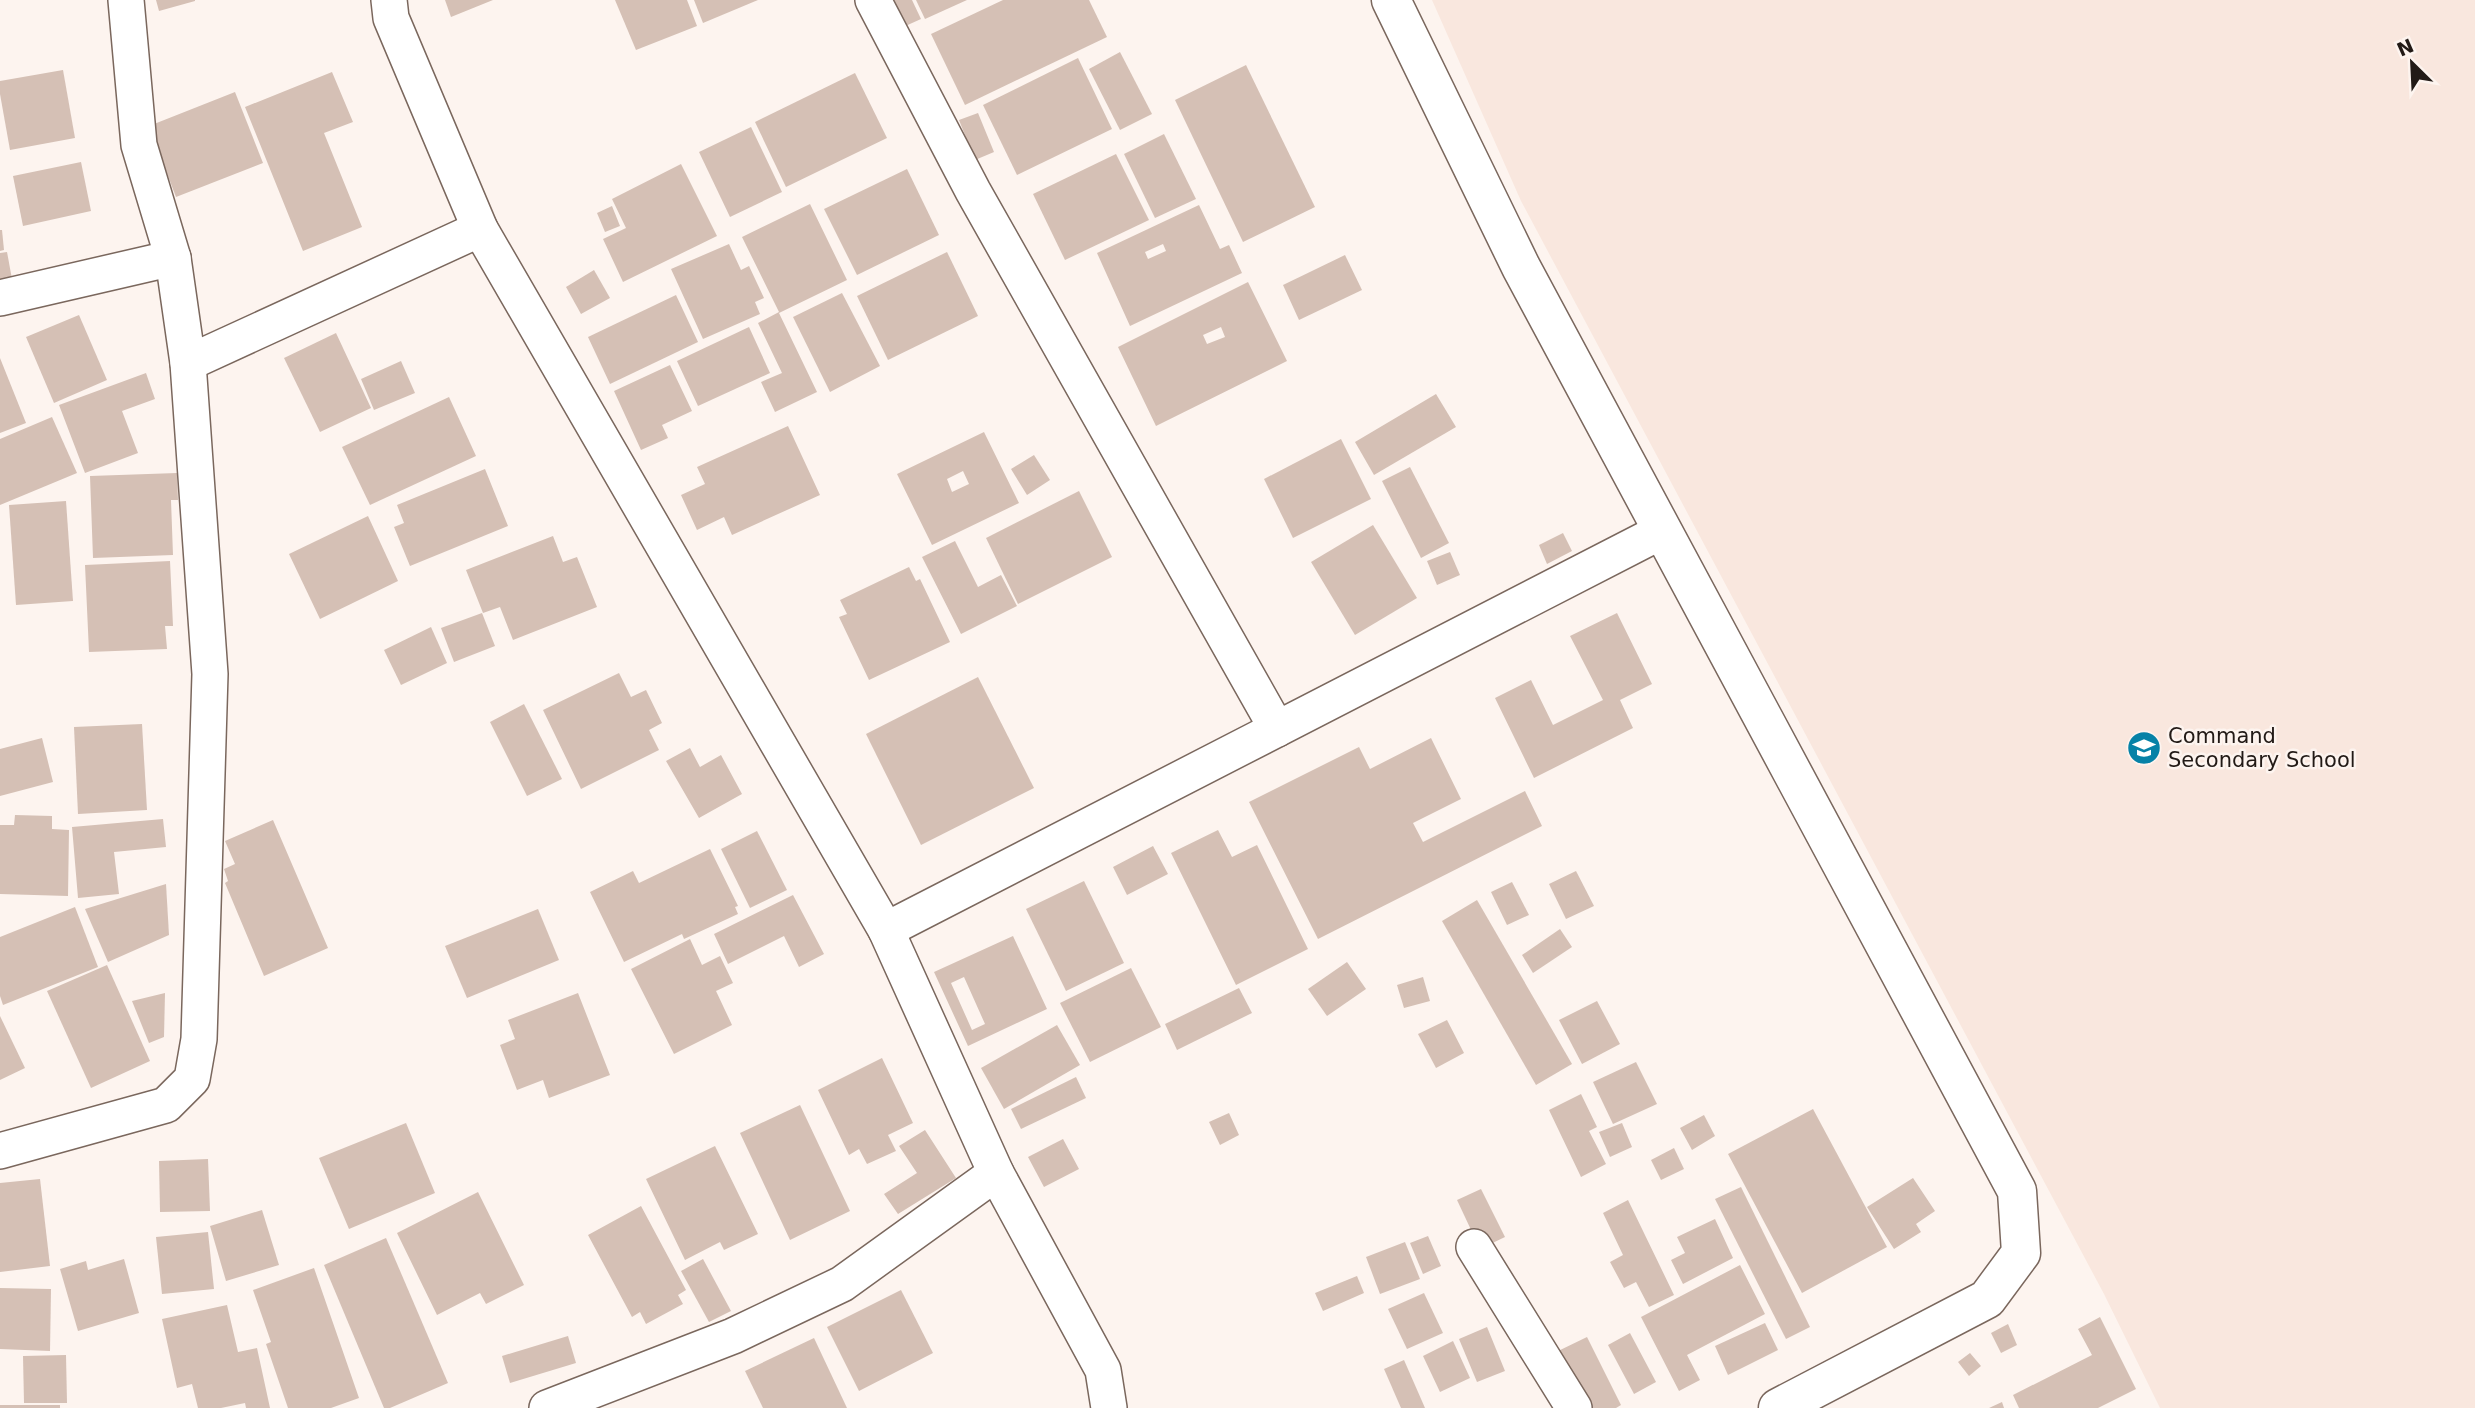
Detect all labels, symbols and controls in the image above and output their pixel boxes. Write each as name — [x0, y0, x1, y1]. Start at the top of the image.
north arrow — [2377, 28, 2447, 98]
text: N — [2393, 34, 2417, 61]
place label: Command Secondary School — [2168, 724, 2356, 772]
school or university icon: Command Secondary School — [2125, 729, 2163, 767]

